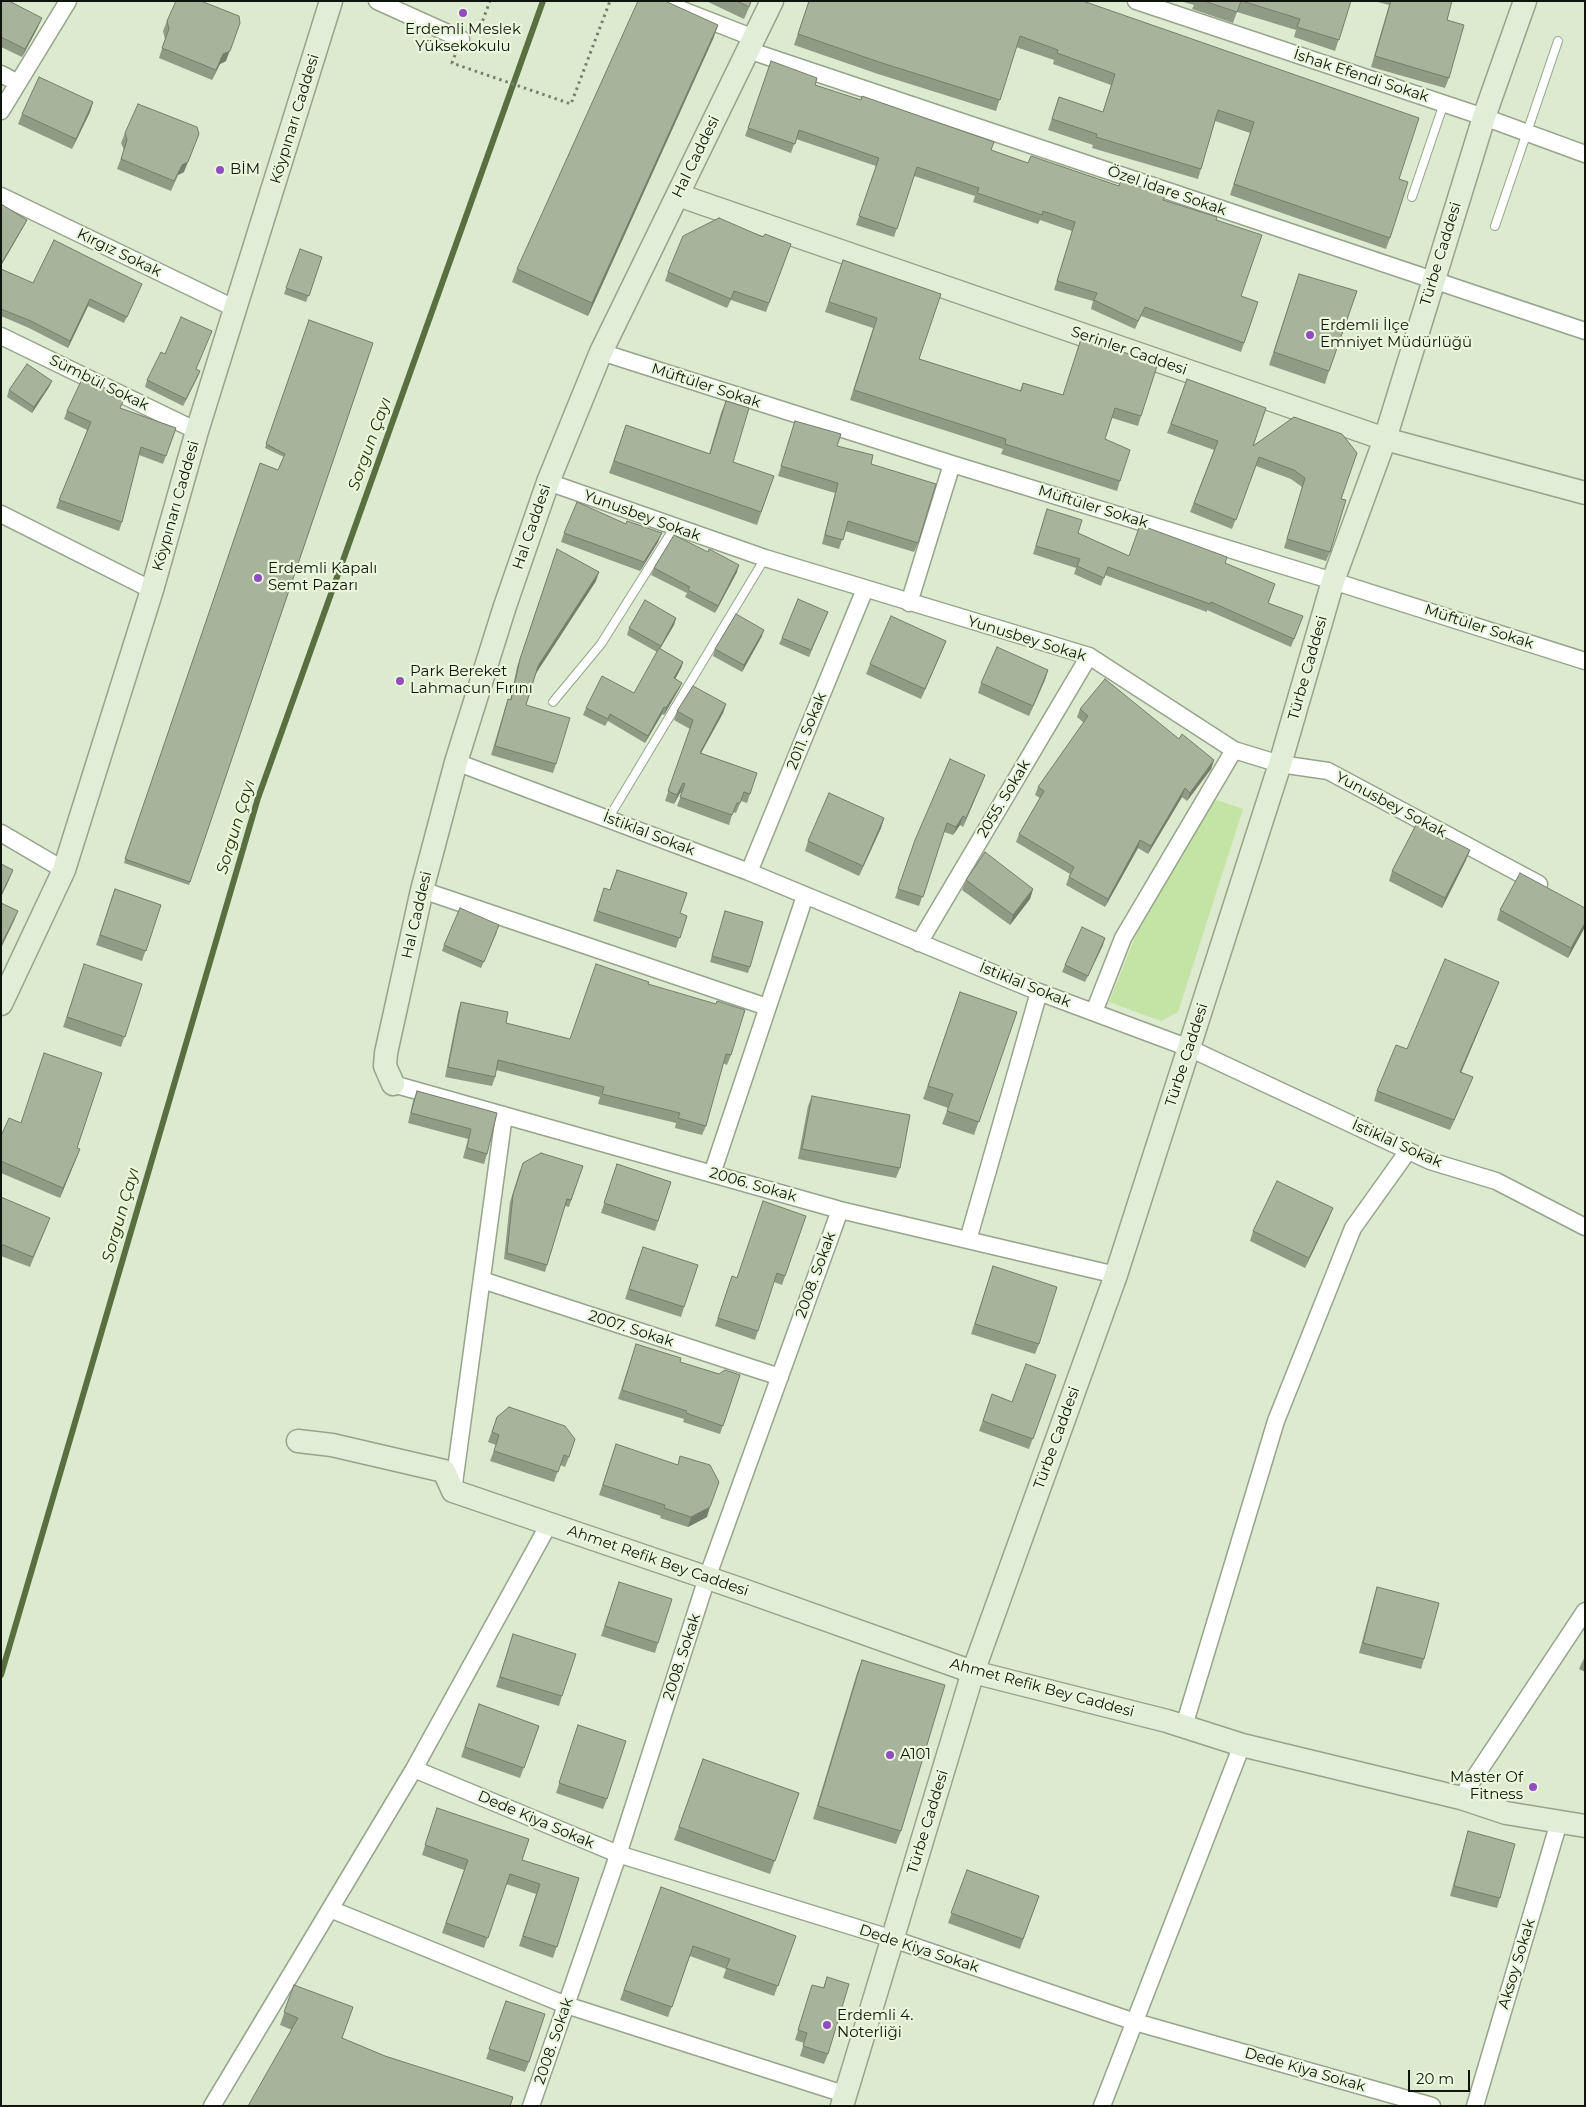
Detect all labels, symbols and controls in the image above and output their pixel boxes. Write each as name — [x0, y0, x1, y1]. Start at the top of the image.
marker: Erdemli Meslek Yüksekokulu — [457, 7, 469, 19]
place label: Erdemli Meslek Yüksekokulu — [405, 21, 521, 56]
street label: İshak Efendi Sokak — [1291, 46, 1431, 106]
street label: Köypınarı Caddesi — [267, 52, 323, 186]
street label: Hal Caddesi — [668, 113, 724, 201]
place label: BİM — [230, 161, 260, 179]
street label: Özel İdare Sokak — [1105, 162, 1229, 220]
marker: BİM — [214, 164, 226, 176]
street label: Türbe Caddesi — [1417, 200, 1465, 308]
street label: Kırgız Sokak — [74, 225, 164, 281]
place label: Erdemli İlçe Emniyet Müdürlüğü — [1320, 317, 1472, 352]
street label: Serinler Caddesi — [1069, 323, 1189, 379]
marker: Erdemli İlçe Emniyet Müdürlüğü — [1304, 329, 1316, 341]
street label: Sümbül Sokak — [46, 351, 152, 415]
street label: Müftüler Sokak — [649, 360, 763, 412]
water label: Sorgun Çayı — [344, 395, 396, 493]
street label: Köypınarı Caddesi — [149, 439, 203, 573]
street label: Hal Caddesi — [509, 482, 555, 572]
street label: Müftüler Sokak — [1036, 482, 1150, 532]
street label: Yunusbey Sokak — [581, 486, 703, 546]
place label: Erdemli Kapalı Semt Pazarı — [268, 560, 377, 595]
marker: Erdemli Kapalı Semt Pazarı — [252, 572, 264, 584]
street label: Müftüler Sokak — [1422, 601, 1536, 653]
street label: Yunusbey Sokak — [966, 612, 1088, 666]
street label: Türbe Caddesi — [1285, 614, 1331, 722]
place label: Park Bereket Lahmacun Fırını — [410, 663, 533, 698]
marker: Park Bereket Lahmacun Fırını — [394, 675, 406, 687]
street label: 2011. Sokak — [783, 690, 831, 772]
street label: 2055. Sokak — [974, 757, 1034, 841]
street label: Yunusbey Sokak — [1332, 768, 1450, 842]
water label: Sorgun Çayı — [213, 777, 259, 877]
street label: İstiklal Sokak — [600, 808, 698, 860]
street label: Hal Caddesi — [398, 870, 436, 960]
street label: İstiklal Sokak — [977, 958, 1073, 1012]
street label: Türbe Caddesi — [1162, 1001, 1212, 1109]
street label: İstiklal Sokak — [1349, 1116, 1445, 1172]
street label: 2006. Sokak — [707, 1164, 799, 1206]
water label: Sorgun Çayı — [98, 1165, 144, 1265]
street label: 2008. Sokak — [792, 1229, 840, 1321]
street label: 2007. Sokak — [586, 1307, 676, 1351]
street label: Türbe Caddesi — [1030, 1384, 1084, 1492]
street label: Ahmet Refik Bey Caddesi — [565, 1522, 751, 1600]
street label: 2008. Sokak — [659, 1611, 705, 1703]
street label: Ahmet Refik Bey Caddesi — [948, 1655, 1136, 1721]
place label: A101 — [900, 1746, 931, 1764]
marker: A101 — [884, 1749, 896, 1761]
street label: Türbe Caddesi — [904, 1768, 952, 1876]
place label: Master Of Fitness — [1450, 1769, 1523, 1804]
marker: Master Of Fitness — [1527, 1781, 1539, 1793]
street label: Dede Kiya Sokak — [475, 1787, 597, 1853]
street label: Aksoy Sokak — [1495, 1917, 1539, 2011]
street label: Dede Kiya Sokak — [857, 1921, 981, 1977]
street label: 2008. Sokak — [531, 1995, 577, 2087]
place label: Erdemli 4. Noterliği — [837, 2007, 913, 2042]
marker: Erdemli 4. Noterliği — [821, 2019, 833, 2031]
street label: Dede Kiya Sokak — [1242, 2044, 1368, 2096]
scale bar — [1411, 2060, 1474, 2092]
text: 20 m — [1416, 2069, 1454, 2088]

